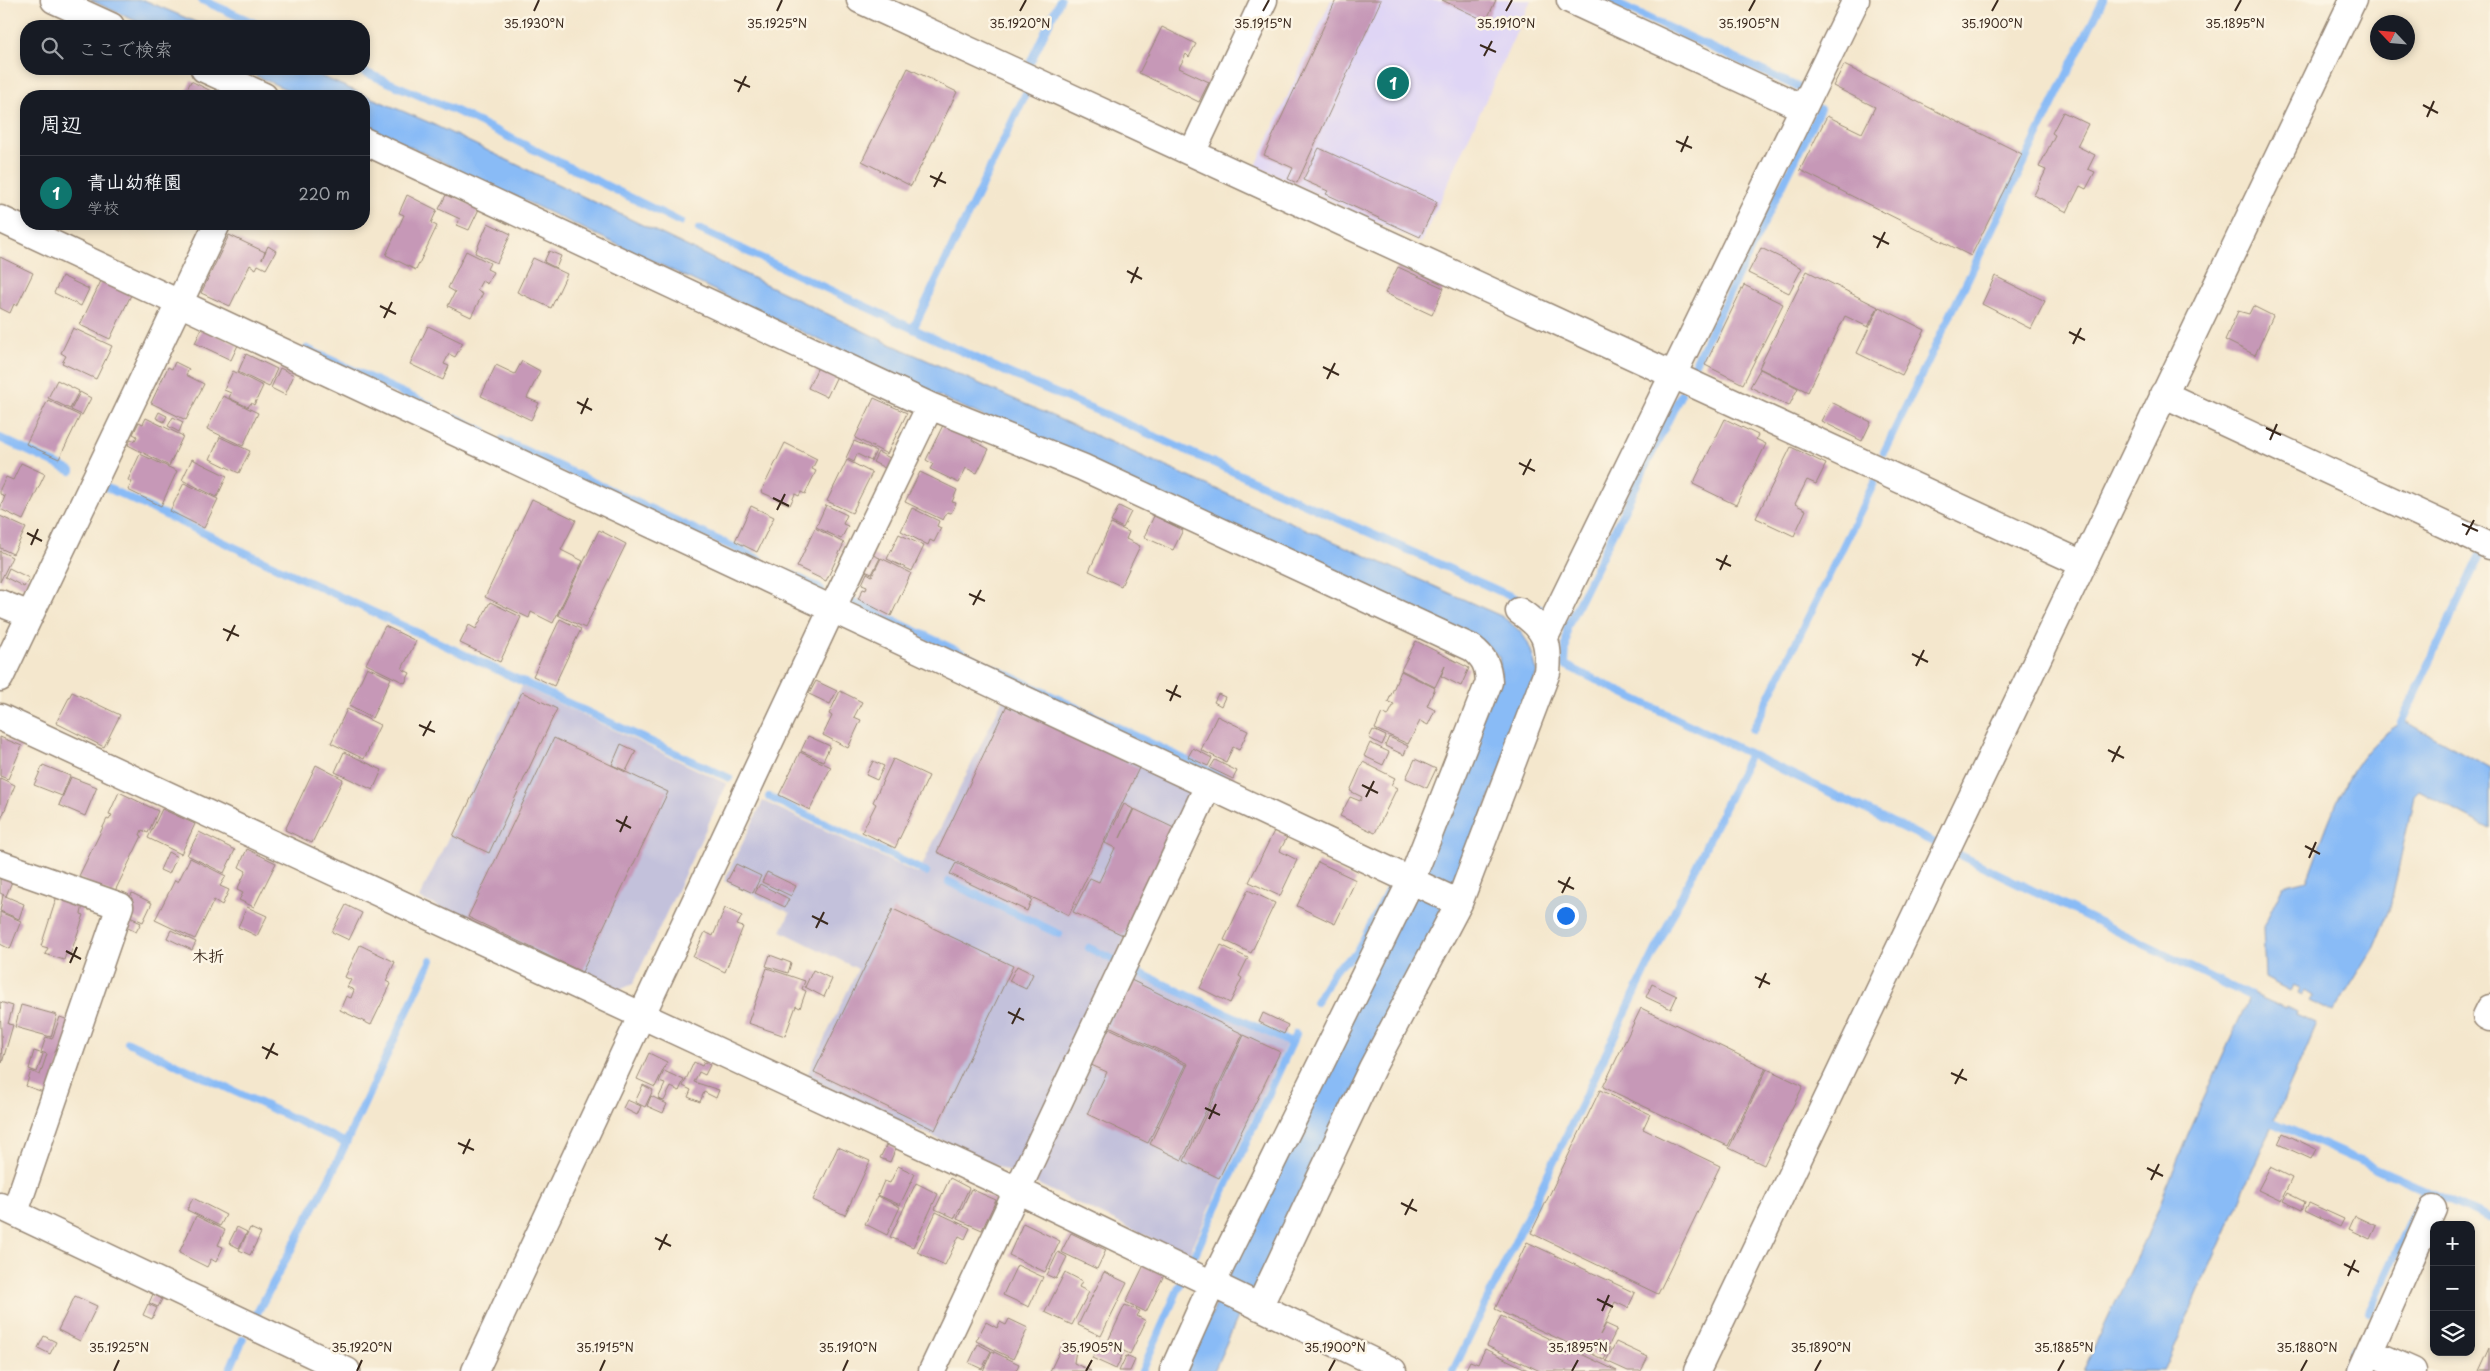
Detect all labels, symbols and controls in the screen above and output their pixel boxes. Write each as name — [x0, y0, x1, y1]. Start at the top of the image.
text: 35.1930°N — [504, 14, 564, 32]
text: 35.1925°N — [747, 14, 807, 32]
text: 35.1920°N — [990, 14, 1050, 32]
text: 35.1915°N — [1234, 14, 1292, 32]
text: 35.1910°N — [1477, 14, 1535, 32]
text: 35.1905°N — [1718, 14, 1780, 32]
text: 35.1900°N — [1961, 14, 2023, 32]
text: 35.1895°N — [2205, 14, 2265, 32]
north arrow — [2370, 15, 2415, 60]
search box — [20, 20, 370, 75]
icon: search — [38, 34, 66, 62]
text: ここで検索 — [78, 34, 173, 62]
pin: 1 — [1377, 64, 1409, 102]
text: 周辺 — [40, 107, 82, 139]
text: 青山幼稚園 — [87, 167, 182, 195]
text: 1 — [52, 181, 60, 205]
text: 220 m — [299, 181, 350, 205]
text: 学校 — [87, 195, 119, 219]
your location — [1553, 903, 1579, 929]
district label: 木折 — [192, 943, 224, 967]
map controls — [2430, 1221, 2475, 1356]
button: + — [2430, 1221, 2475, 1266]
button: − — [2430, 1266, 2475, 1311]
button: layers — [2430, 1311, 2475, 1356]
text: 35.1925°N — [89, 1338, 149, 1356]
text: 35.1920°N — [332, 1338, 392, 1356]
text: 35.1915°N — [576, 1338, 634, 1356]
text: 35.1910°N — [819, 1338, 877, 1356]
text: 35.1905°N — [1061, 1338, 1123, 1356]
text: 35.1900°N — [1304, 1338, 1366, 1356]
text: 35.1895°N — [1548, 1338, 1608, 1356]
text: 35.1890°N — [1791, 1338, 1851, 1356]
text: 35.1885°N — [2034, 1338, 2094, 1356]
text: 35.1880°N — [2276, 1338, 2338, 1356]

